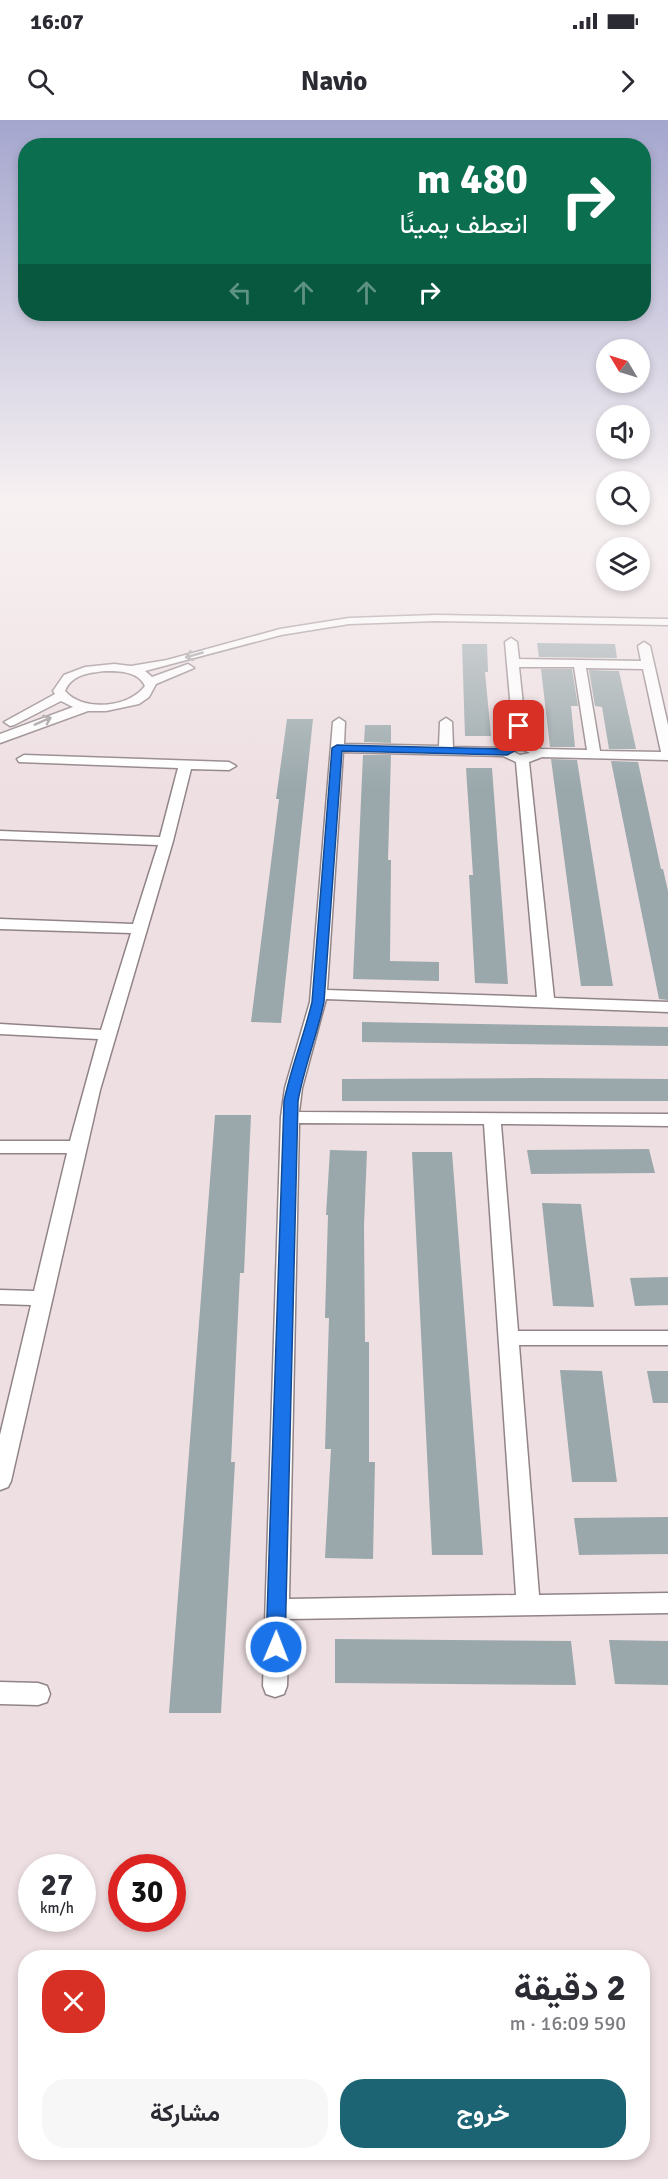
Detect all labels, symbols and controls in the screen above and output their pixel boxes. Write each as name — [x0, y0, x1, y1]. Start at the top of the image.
text: 16:07 — [30, 8, 84, 35]
icon: search — [24, 65, 57, 98]
text: Navio — [301, 65, 367, 98]
icon: forward — [611, 65, 644, 98]
text: 480 m — [417, 154, 528, 205]
icon: right — [549, 162, 627, 240]
text: انعطف يمينًا — [399, 208, 528, 241]
icon: left — [224, 276, 257, 309]
icon: ahead — [287, 276, 320, 309]
icon: ahead — [350, 276, 383, 309]
icon: right — [413, 276, 446, 309]
north arrow — [596, 339, 650, 393]
map controls — [596, 339, 650, 591]
button: sound — [596, 405, 650, 459]
button: search — [596, 471, 650, 525]
button: layers — [596, 537, 650, 591]
one-way arrow — [184, 650, 203, 661]
pin — [493, 700, 544, 751]
icon: arrive — [502, 709, 535, 742]
one-way arrow — [34, 715, 52, 727]
position arrow — [244, 1615, 308, 1679]
speed limit sign: 30 — [108, 1854, 186, 1932]
text: 27 — [41, 1867, 73, 1904]
text: km/h — [40, 1899, 74, 1917]
text: 2 دقيقة — [514, 1966, 626, 2011]
button: close — [42, 1970, 105, 2033]
text: 590 m · 16:09 — [510, 2011, 626, 2036]
button: مشاركة — [42, 2079, 328, 2148]
button: خروج — [340, 2079, 626, 2148]

